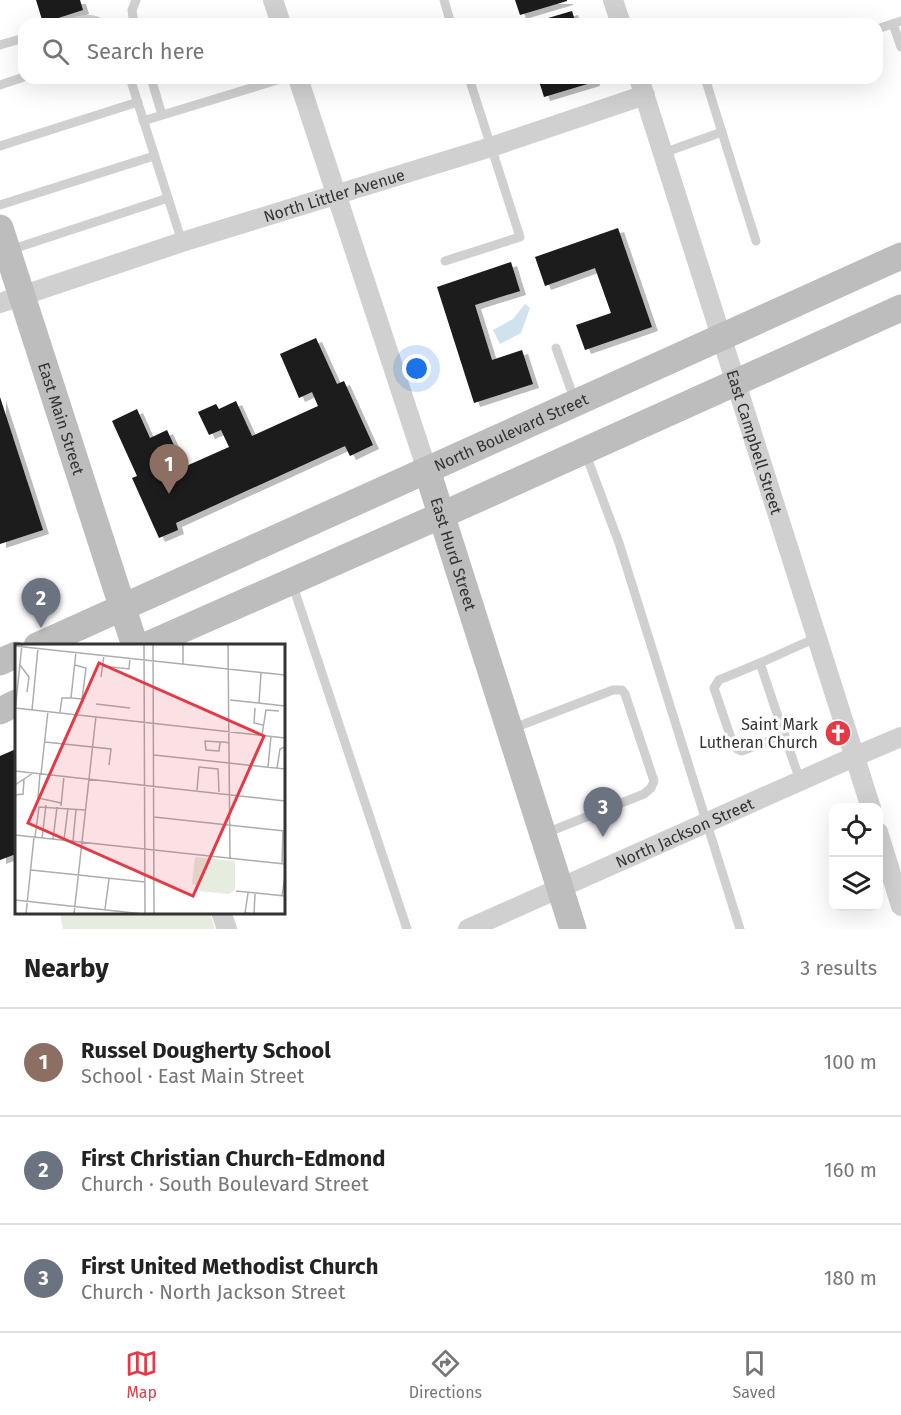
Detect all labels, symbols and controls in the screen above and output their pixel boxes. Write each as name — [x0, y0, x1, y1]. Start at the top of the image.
search box — [18, 18, 883, 84]
icon: search — [39, 35, 72, 68]
text: Search here — [87, 38, 205, 65]
street label: North Littler Avenue — [261, 165, 407, 226]
your location — [402, 354, 431, 383]
street label: East Main Street — [34, 360, 88, 477]
street label: East Campbell Street — [722, 368, 786, 517]
street label: North Boulevard Street — [431, 389, 591, 476]
pin: 1 — [150, 444, 188, 494]
street label: East Hurd Street — [426, 495, 480, 613]
pin: 2 — [22, 578, 60, 628]
inset map — [15, 644, 285, 914]
place label: Saint Mark Lutheran Church — [699, 715, 819, 752]
church icon: Saint Mark Lutheran Church — [823, 718, 853, 748]
pin: 3 — [584, 788, 622, 837]
street label: North Jackson Street — [613, 794, 757, 872]
map controls — [829, 803, 883, 911]
button: locate — [829, 803, 883, 857]
button: layers — [829, 857, 883, 911]
text: Nearby — [24, 953, 109, 984]
text: 3 results — [800, 956, 877, 980]
text: Russel Dougherty School — [81, 1037, 331, 1064]
text: 1 — [39, 1050, 48, 1074]
text: 100 m — [824, 1050, 877, 1074]
text: School · East Main Street — [81, 1064, 304, 1088]
text: First Christian Church-Edmond — [81, 1145, 385, 1172]
text: 2 — [38, 1158, 49, 1182]
text: 160 m — [824, 1158, 877, 1182]
text: Church · South Boulevard Street — [81, 1172, 369, 1196]
text: First United Methodist Church — [81, 1253, 378, 1280]
text: 3 — [38, 1266, 49, 1290]
text: 180 m — [824, 1266, 877, 1290]
text: Church · North Jackson Street — [81, 1280, 345, 1304]
tab: Map — [125, 1347, 158, 1402]
tab: Directions — [409, 1347, 482, 1402]
tab: Saved — [732, 1347, 776, 1402]

